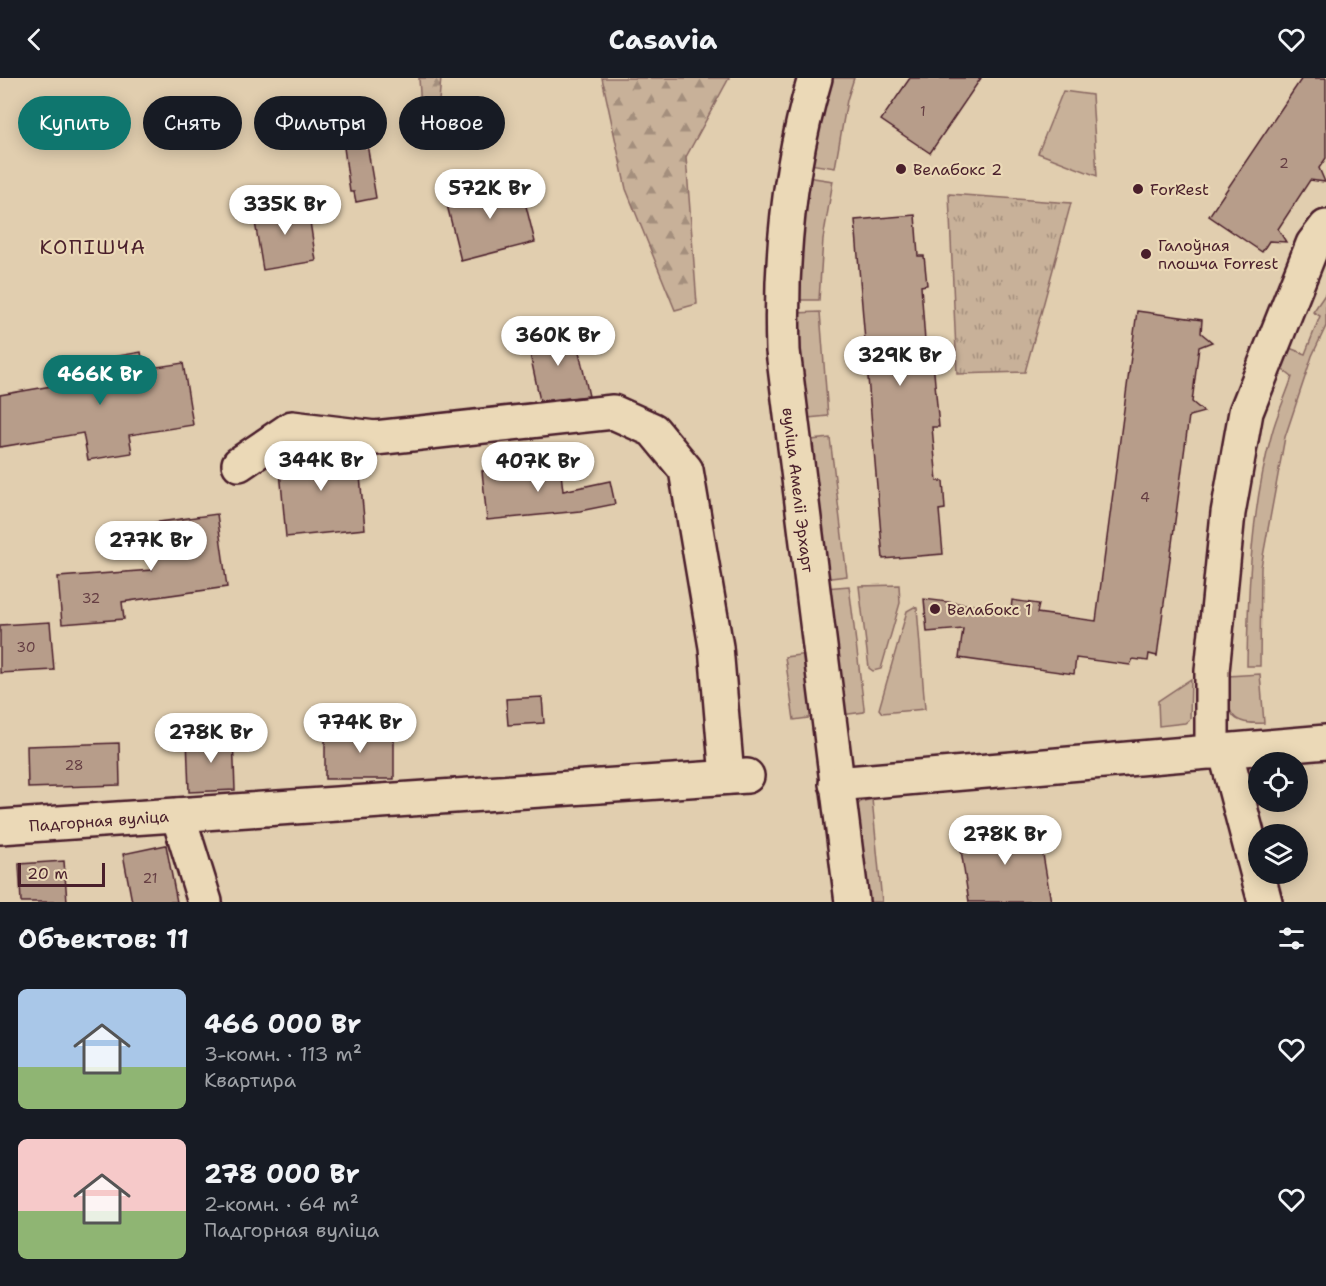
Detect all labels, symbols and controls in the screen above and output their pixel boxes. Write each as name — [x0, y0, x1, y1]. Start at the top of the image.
text: Casavia — [608, 21, 718, 58]
icon: back — [18, 23, 51, 56]
icon: heart — [1275, 23, 1308, 56]
chip: Купить — [18, 96, 131, 150]
chip: Снять — [143, 96, 242, 150]
chip: Фильтры — [254, 96, 387, 150]
chip: Новое — [399, 96, 505, 150]
house number: 1 — [920, 102, 926, 120]
house number: 2 — [1279, 154, 1289, 172]
place label: Велабокс 2 — [913, 159, 1002, 180]
marker: Велабокс 2 — [894, 162, 908, 176]
pin: 572K Br — [435, 169, 545, 220]
text: 572K Br — [449, 175, 531, 201]
place label: ForRest — [1150, 179, 1209, 200]
marker: ForRest — [1131, 182, 1145, 196]
pin: 335K Br — [230, 185, 340, 236]
text: 335K Br — [243, 191, 327, 217]
district label: КОПІШЧА — [40, 234, 146, 260]
place label: Галоўная плошча Forrest — [1158, 235, 1278, 274]
marker: Галоўная плошча Forrest — [1139, 247, 1153, 261]
pin: 360K Br — [503, 316, 613, 367]
text: 360K Br — [515, 322, 601, 348]
pin: 329K Br — [845, 336, 955, 387]
text: 329K Br — [858, 342, 942, 368]
pin: 466K Br — [45, 355, 155, 406]
text: 466K Br — [57, 361, 143, 387]
street label: вуліца Амеліі Эрхарт — [777, 406, 819, 575]
pin: 344K Br — [266, 441, 376, 492]
pin: 407K Br — [483, 442, 593, 493]
text: 344K Br — [278, 447, 364, 473]
text: 407K Br — [495, 448, 581, 474]
house number: 4 — [1140, 488, 1150, 506]
pin: 277K Br — [96, 521, 206, 572]
text: 277K Br — [109, 527, 193, 553]
house number: 32 — [82, 589, 100, 607]
place label: Велабокс 1 — [947, 599, 1032, 620]
marker: Велабокс 1 — [928, 602, 942, 616]
house number: 30 — [16, 638, 36, 656]
pin: 774K Br — [305, 703, 415, 754]
text: 774K Br — [318, 709, 402, 735]
pin: 278K Br — [156, 713, 266, 764]
text: 278K Br — [169, 719, 253, 745]
map controls — [1248, 752, 1308, 884]
button: locate — [1248, 752, 1308, 812]
house number: 28 — [64, 756, 84, 774]
street label: Падгорная вуліца — [28, 806, 170, 836]
pin: 278K Br — [950, 815, 1060, 866]
text: 278K Br — [963, 821, 1047, 847]
button: layers — [1248, 824, 1308, 884]
scale bar — [18, 860, 105, 888]
text: 20 m — [27, 863, 68, 884]
house number: 21 — [143, 869, 157, 887]
text: Объектов: 11 — [18, 921, 189, 956]
icon: filters — [1275, 922, 1308, 955]
text: 466 000 Br — [204, 1006, 361, 1041]
icon: home — [66, 1013, 138, 1085]
icon: heart — [1275, 1033, 1308, 1066]
text: 3-комн. · 113 m² — [204, 1041, 362, 1067]
text: Квартира — [204, 1067, 296, 1093]
text: 278 000 Br — [204, 1156, 360, 1191]
icon: home — [66, 1163, 138, 1235]
icon: heart — [1275, 1183, 1308, 1216]
text: 2-комн. · 64 m² — [204, 1191, 359, 1217]
text: Падгорная вуліца — [204, 1217, 379, 1243]

